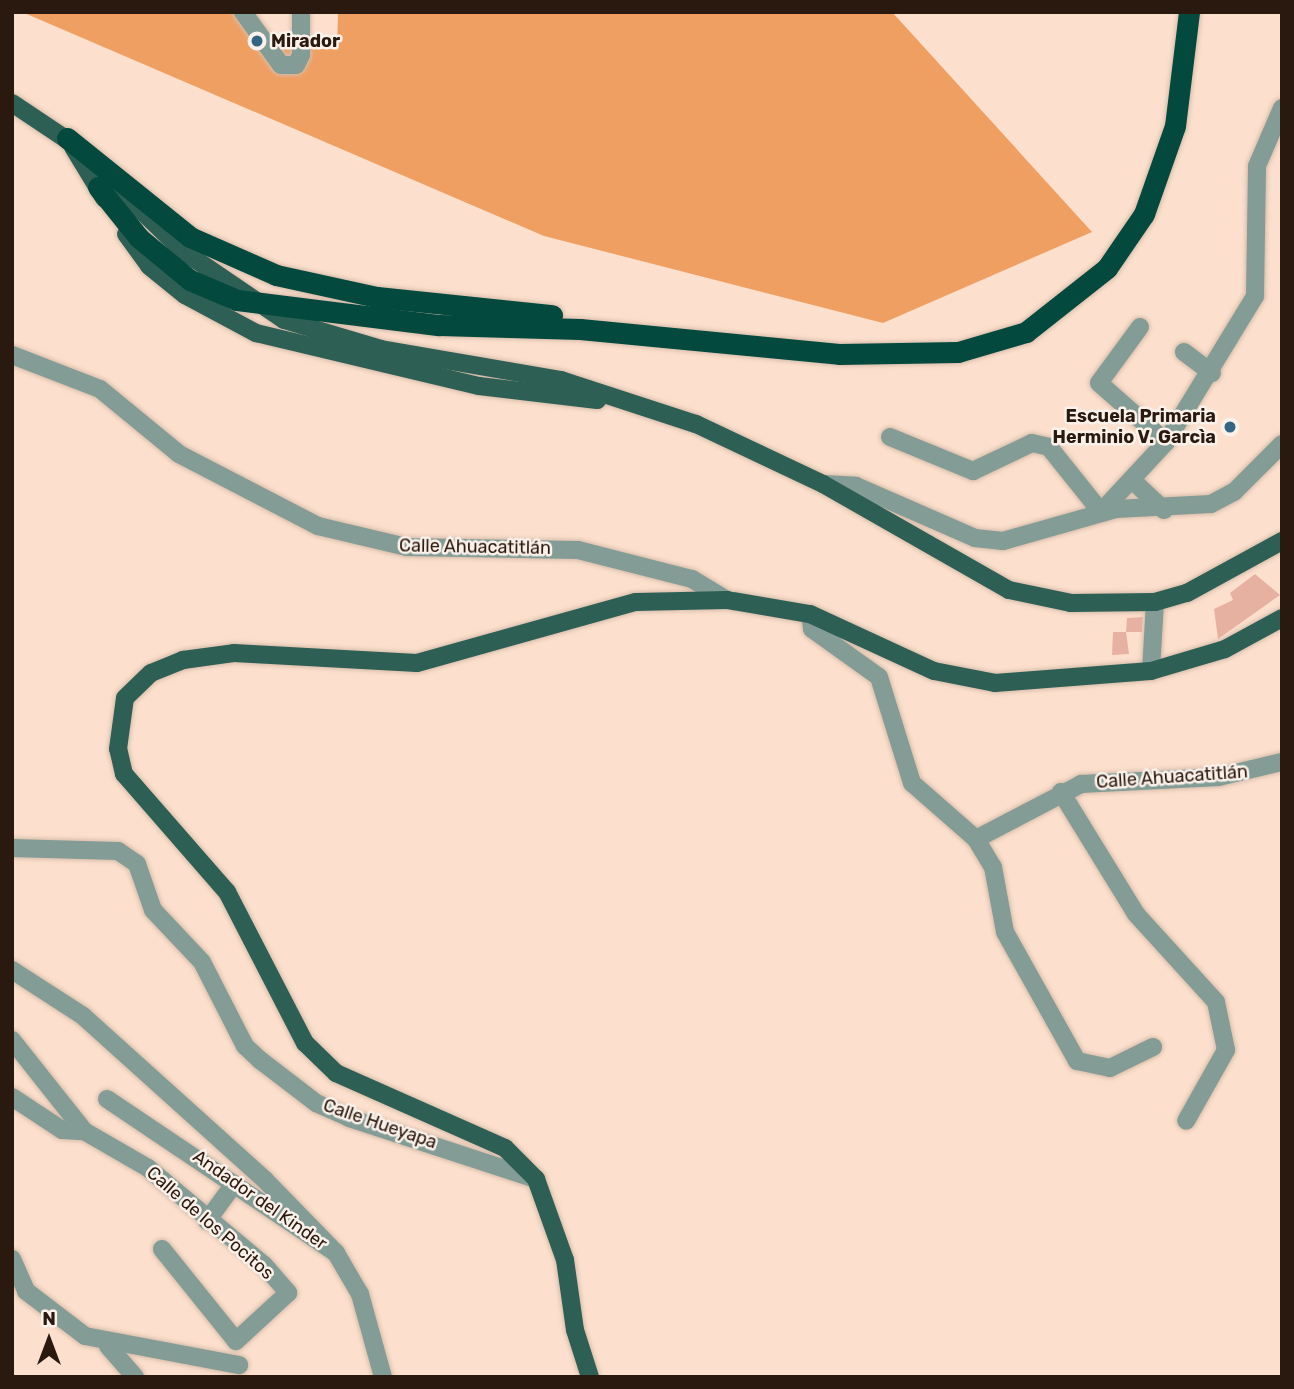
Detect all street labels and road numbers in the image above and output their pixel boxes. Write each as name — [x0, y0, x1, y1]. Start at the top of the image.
street label: Calle Ahuacatitlán — [399, 535, 551, 559]
street label: Calle Ahuacatitlán — [1095, 761, 1249, 793]
street label: Calle Hueyapa — [320, 1094, 440, 1154]
street label: Andador del Kinder — [189, 1145, 331, 1255]
street label: Calle de los Pocitos — [142, 1162, 278, 1284]

